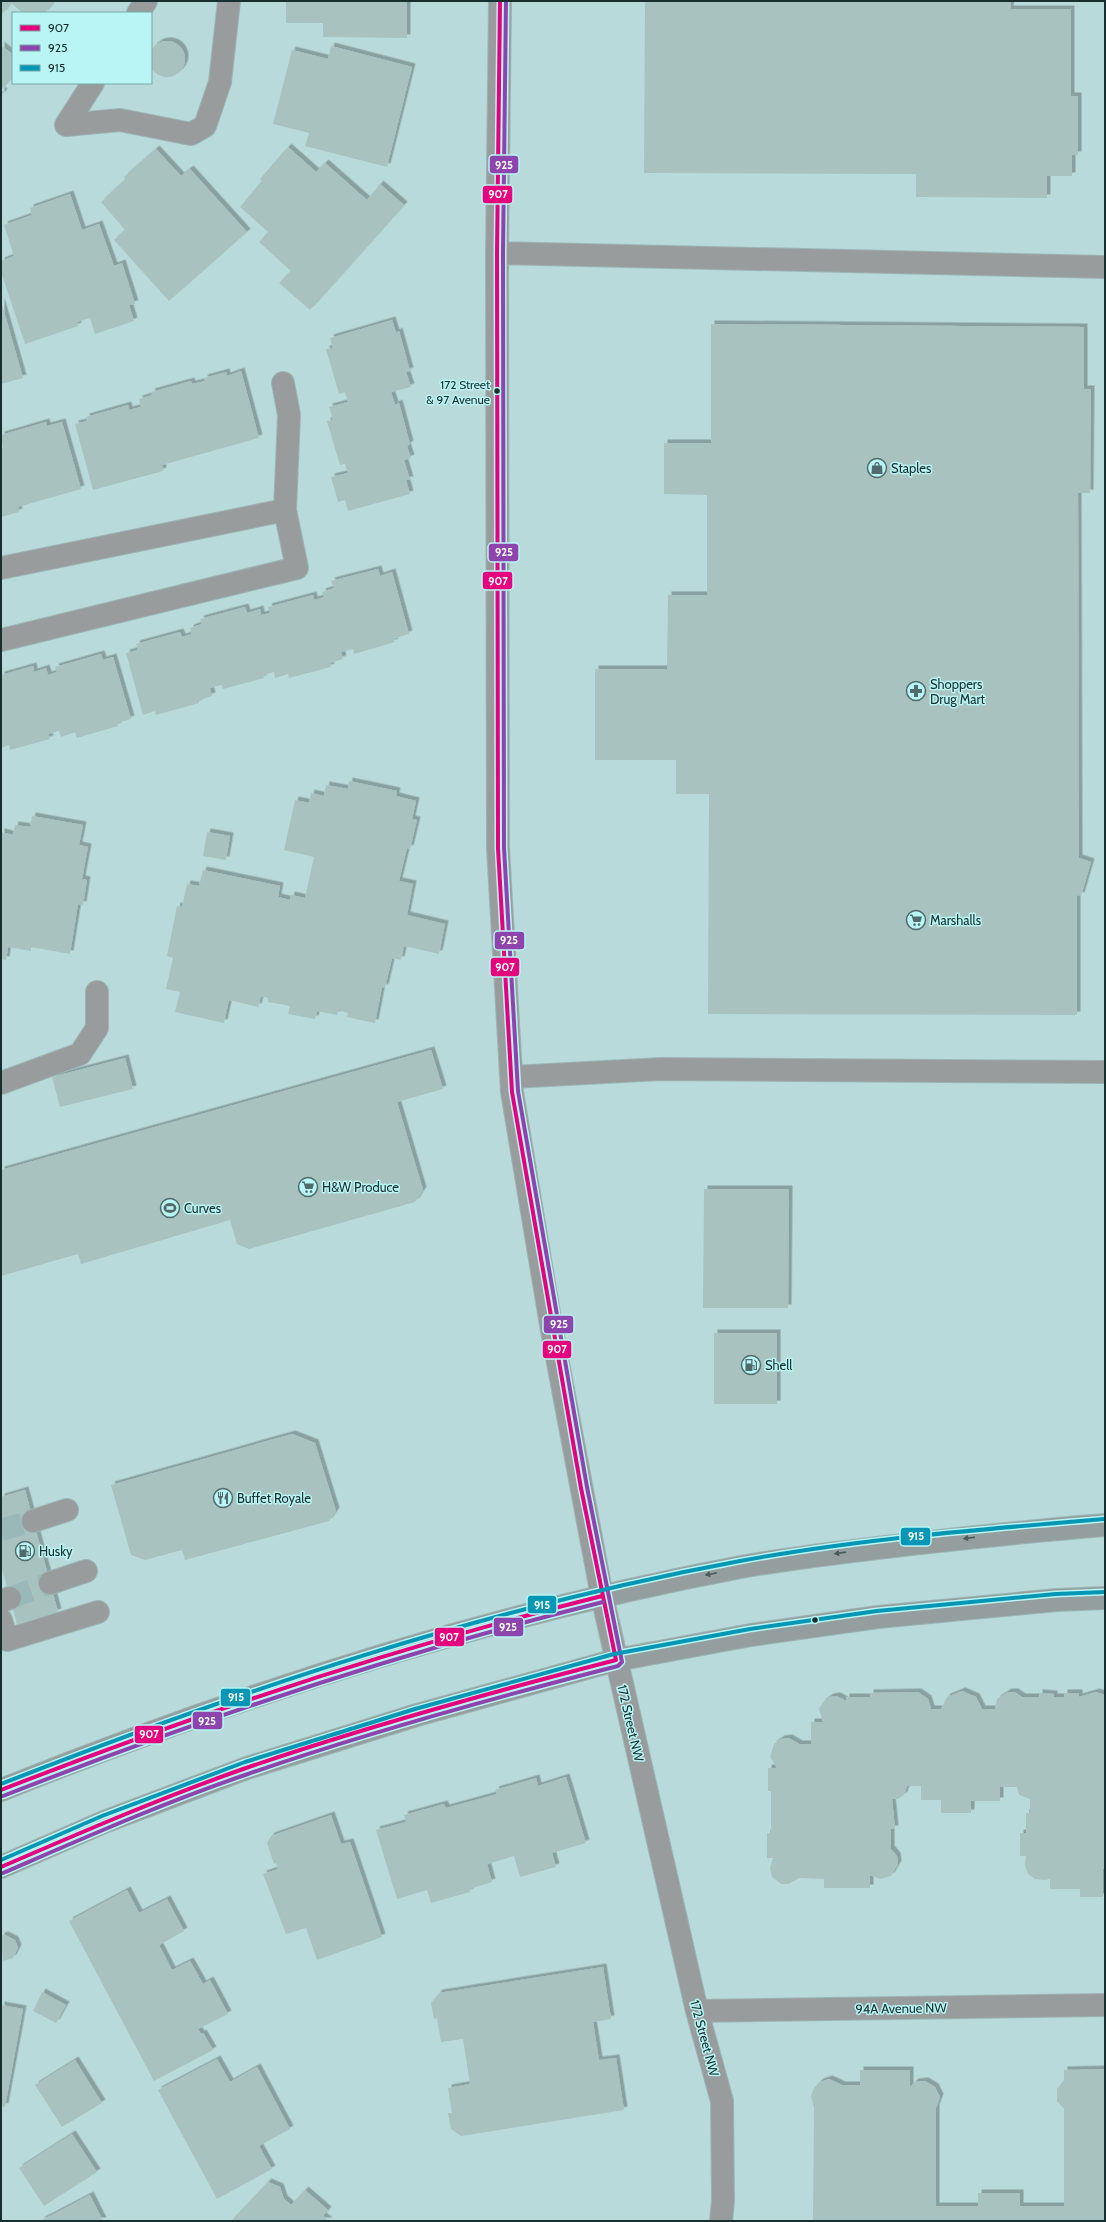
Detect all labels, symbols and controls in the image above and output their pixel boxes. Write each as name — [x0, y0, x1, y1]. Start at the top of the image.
legend — [12, 12, 152, 84]
text: 907 — [48, 20, 69, 35]
text: 925 — [48, 40, 68, 55]
text: 915 — [48, 60, 65, 75]
line badge: 925 — [489, 155, 519, 174]
text: 925 — [495, 158, 513, 172]
line badge: 907 — [482, 185, 513, 204]
text: 907 — [488, 187, 508, 201]
place label: 172 Street & 97 Avenue — [426, 377, 490, 407]
marker: 172 Street & 97 Avenue — [492, 386, 502, 396]
shop icon: Staples — [866, 457, 888, 479]
place label: Staples — [891, 460, 932, 476]
line badge: 925 — [488, 543, 519, 562]
text: 925 — [495, 545, 513, 559]
line badge: 907 — [482, 571, 513, 590]
text: 907 — [488, 574, 508, 588]
place label: Shoppers Drug Mart — [930, 676, 986, 707]
pharmacy icon: Shoppers Drug Mart — [905, 680, 927, 702]
supermarket icon: Marshalls — [905, 909, 927, 931]
place label: Marshalls — [930, 912, 982, 928]
line badge: 925 — [494, 931, 525, 950]
text: 925 — [500, 933, 518, 947]
line badge: 907 — [490, 957, 520, 977]
text: 907 — [495, 960, 515, 974]
supermarket icon: H&W Produce — [297, 1176, 319, 1198]
place label: H&W Produce — [322, 1179, 399, 1195]
sports icon: Curves — [159, 1197, 181, 1219]
place label: Curves — [184, 1200, 222, 1216]
line badge: 925 — [543, 1315, 574, 1334]
text: 925 — [550, 1317, 568, 1331]
line badge: 907 — [542, 1340, 572, 1359]
text: 907 — [547, 1342, 567, 1356]
fuel station icon: Shell — [740, 1354, 762, 1376]
place label: Shell — [765, 1357, 792, 1373]
restaurant icon: Buffet Royale — [212, 1487, 234, 1509]
place label: Buffet Royale — [237, 1490, 311, 1506]
line badge: 915 — [900, 1527, 931, 1546]
text: 915 — [908, 1529, 924, 1543]
one-way arrow — [963, 1535, 975, 1541]
fuel station icon: Husky — [14, 1540, 36, 1562]
place label: Husky — [39, 1543, 73, 1559]
one-way arrow — [833, 1550, 846, 1556]
one-way arrow — [705, 1571, 717, 1577]
line badge: 915 — [527, 1595, 557, 1614]
text: 915 — [534, 1598, 550, 1612]
unlabelled marker — [810, 1615, 820, 1625]
line badge: 925 — [493, 1617, 524, 1637]
text: 925 — [499, 1620, 517, 1634]
line badge: 907 — [434, 1627, 465, 1647]
text: 907 — [439, 1630, 459, 1644]
street label: 172 Street NW — [614, 1683, 648, 1764]
line badge: 915 — [220, 1688, 251, 1707]
text: 915 — [228, 1690, 244, 1704]
line badge: 925 — [192, 1711, 223, 1730]
text: 925 — [198, 1714, 216, 1728]
line badge: 907 — [134, 1725, 164, 1744]
text: 907 — [139, 1727, 159, 1741]
street label: 172 Street NW — [687, 1998, 723, 2079]
street label: 94A Avenue NW — [855, 1999, 948, 2017]

